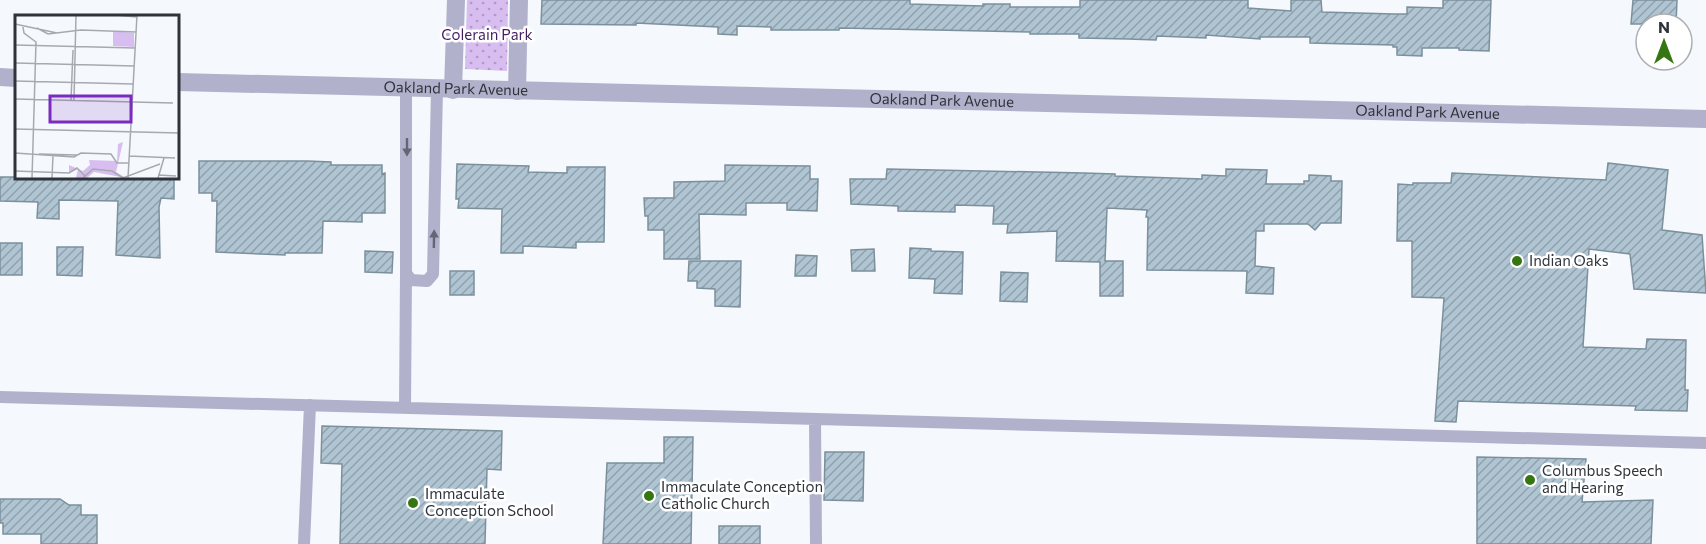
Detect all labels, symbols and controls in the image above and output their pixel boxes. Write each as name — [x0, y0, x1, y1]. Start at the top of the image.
north arrow — [1634, 12, 1694, 72]
inset map — [15, 15, 178, 178]
text: N — [1658, 17, 1670, 36]
park label: Colerain Park — [441, 25, 533, 43]
street label: Oakland Park Avenue — [384, 77, 528, 98]
street label: Oakland Park Avenue — [869, 89, 1014, 110]
street label: Oakland Park Avenue — [1355, 101, 1500, 122]
one-way arrow — [402, 138, 412, 157]
one-way arrow — [429, 229, 439, 248]
place label: Indian Oaks — [1529, 251, 1609, 269]
marker: Indian Oaks — [1510, 254, 1524, 268]
place label: Columbus Speech and Hearing — [1542, 461, 1663, 496]
marker: Columbus Speech and Hearing — [1523, 473, 1537, 487]
place label: Immaculate Conception Catholic Church — [661, 477, 823, 512]
place label: Immaculate Conception School — [425, 484, 554, 519]
marker: Immaculate Conception Catholic Church — [642, 489, 656, 503]
marker: Immaculate Conception School — [406, 496, 420, 510]

